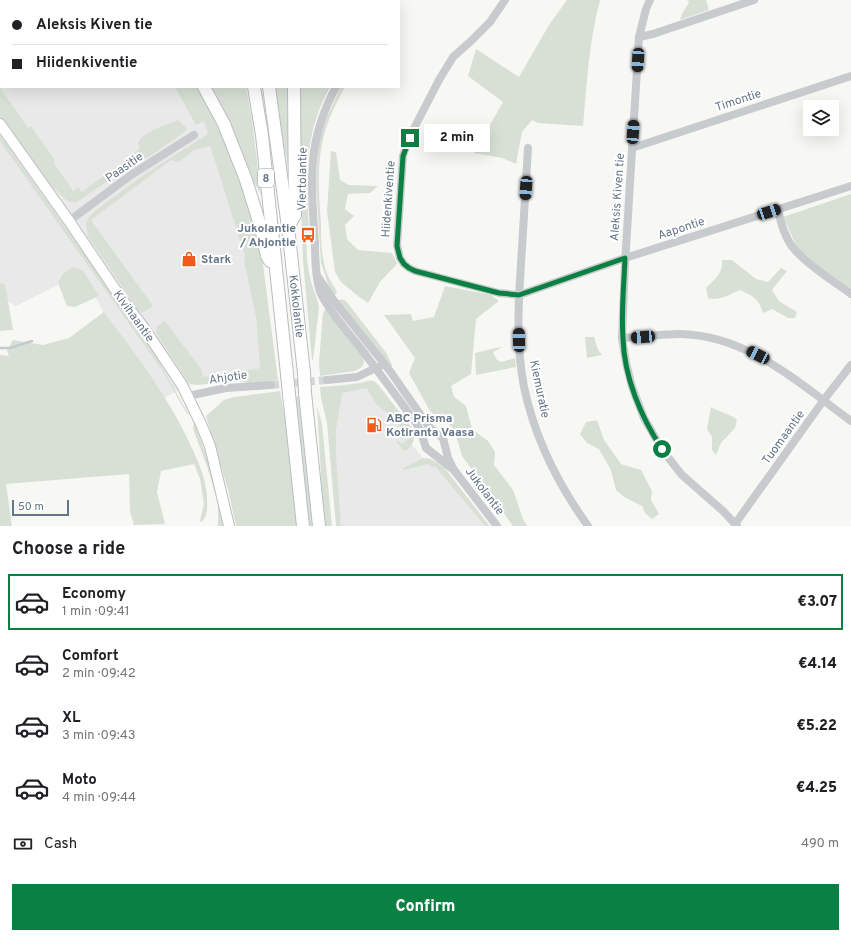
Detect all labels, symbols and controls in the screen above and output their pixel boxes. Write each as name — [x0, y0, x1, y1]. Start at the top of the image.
text: Aleksis Kiven tie — [36, 16, 153, 35]
car — [631, 48, 645, 72]
text: Hiidenkiventie — [36, 54, 137, 73]
street label: Timontie — [713, 86, 763, 116]
map controls — [803, 100, 839, 136]
button: layers — [803, 100, 839, 136]
car — [626, 120, 640, 144]
callout: 2 min — [424, 124, 490, 152]
route end — [401, 129, 419, 147]
text: 2 min — [440, 130, 474, 146]
street label: Viertolantie — [294, 147, 312, 211]
street label: Paasitie — [103, 149, 147, 187]
street label: Aleksis Kiven tie — [607, 153, 629, 242]
street label: Hiidenkiventie — [378, 160, 400, 238]
road number: 8 — [258, 169, 274, 187]
car — [519, 176, 533, 200]
car — [756, 203, 782, 221]
street label: Aapontie — [656, 214, 707, 244]
place label: Jukolantie / Ahjontie — [237, 221, 296, 251]
bus stop icon: Jukolantie / Ahjontie — [299, 226, 317, 244]
shop icon: Stark — [180, 250, 198, 268]
place label: Stark — [201, 252, 232, 268]
street label: Kokkolantie — [284, 274, 307, 339]
street label: Kivihaantie — [109, 288, 157, 346]
car — [513, 328, 525, 352]
car — [631, 330, 655, 344]
car — [745, 344, 771, 366]
street label: Kiemuratie — [525, 359, 553, 420]
street label: Ahjotie — [208, 367, 248, 389]
street label: Tuomaantie — [759, 407, 809, 468]
place label: ABC Prisma Kotiranta Vaasa — [386, 411, 474, 441]
fuel station icon: ABC Prisma Kotiranta Vaasa — [365, 416, 383, 434]
route start — [653, 440, 671, 458]
street label: Jukolantie — [461, 464, 507, 519]
scale bar — [12, 498, 69, 517]
text: 50 m — [18, 500, 44, 514]
text: Choose a ride — [12, 538, 125, 561]
icon: car — [14, 584, 50, 620]
text: Economy — [62, 585, 126, 604]
text: €3.07 — [797, 593, 837, 612]
text: 1 min · 09:41 — [62, 604, 130, 620]
icon: car — [14, 646, 50, 682]
text: Comfort — [62, 647, 119, 666]
text: €4.14 — [798, 655, 837, 674]
text: 2 min · 09:42 — [62, 666, 136, 682]
icon: car — [14, 708, 50, 744]
text: XL — [62, 709, 80, 728]
text: €5.22 — [796, 717, 837, 736]
text: 3 min · 09:43 — [62, 728, 136, 744]
icon: car — [14, 770, 50, 806]
text: Moto — [62, 771, 97, 790]
text: €4.25 — [796, 779, 837, 798]
text: 4 min · 09:44 — [62, 790, 136, 806]
icon: cash — [12, 833, 34, 855]
text: Cash — [44, 835, 77, 854]
text: 490 m — [801, 836, 839, 852]
button: Confirm — [12, 884, 839, 930]

